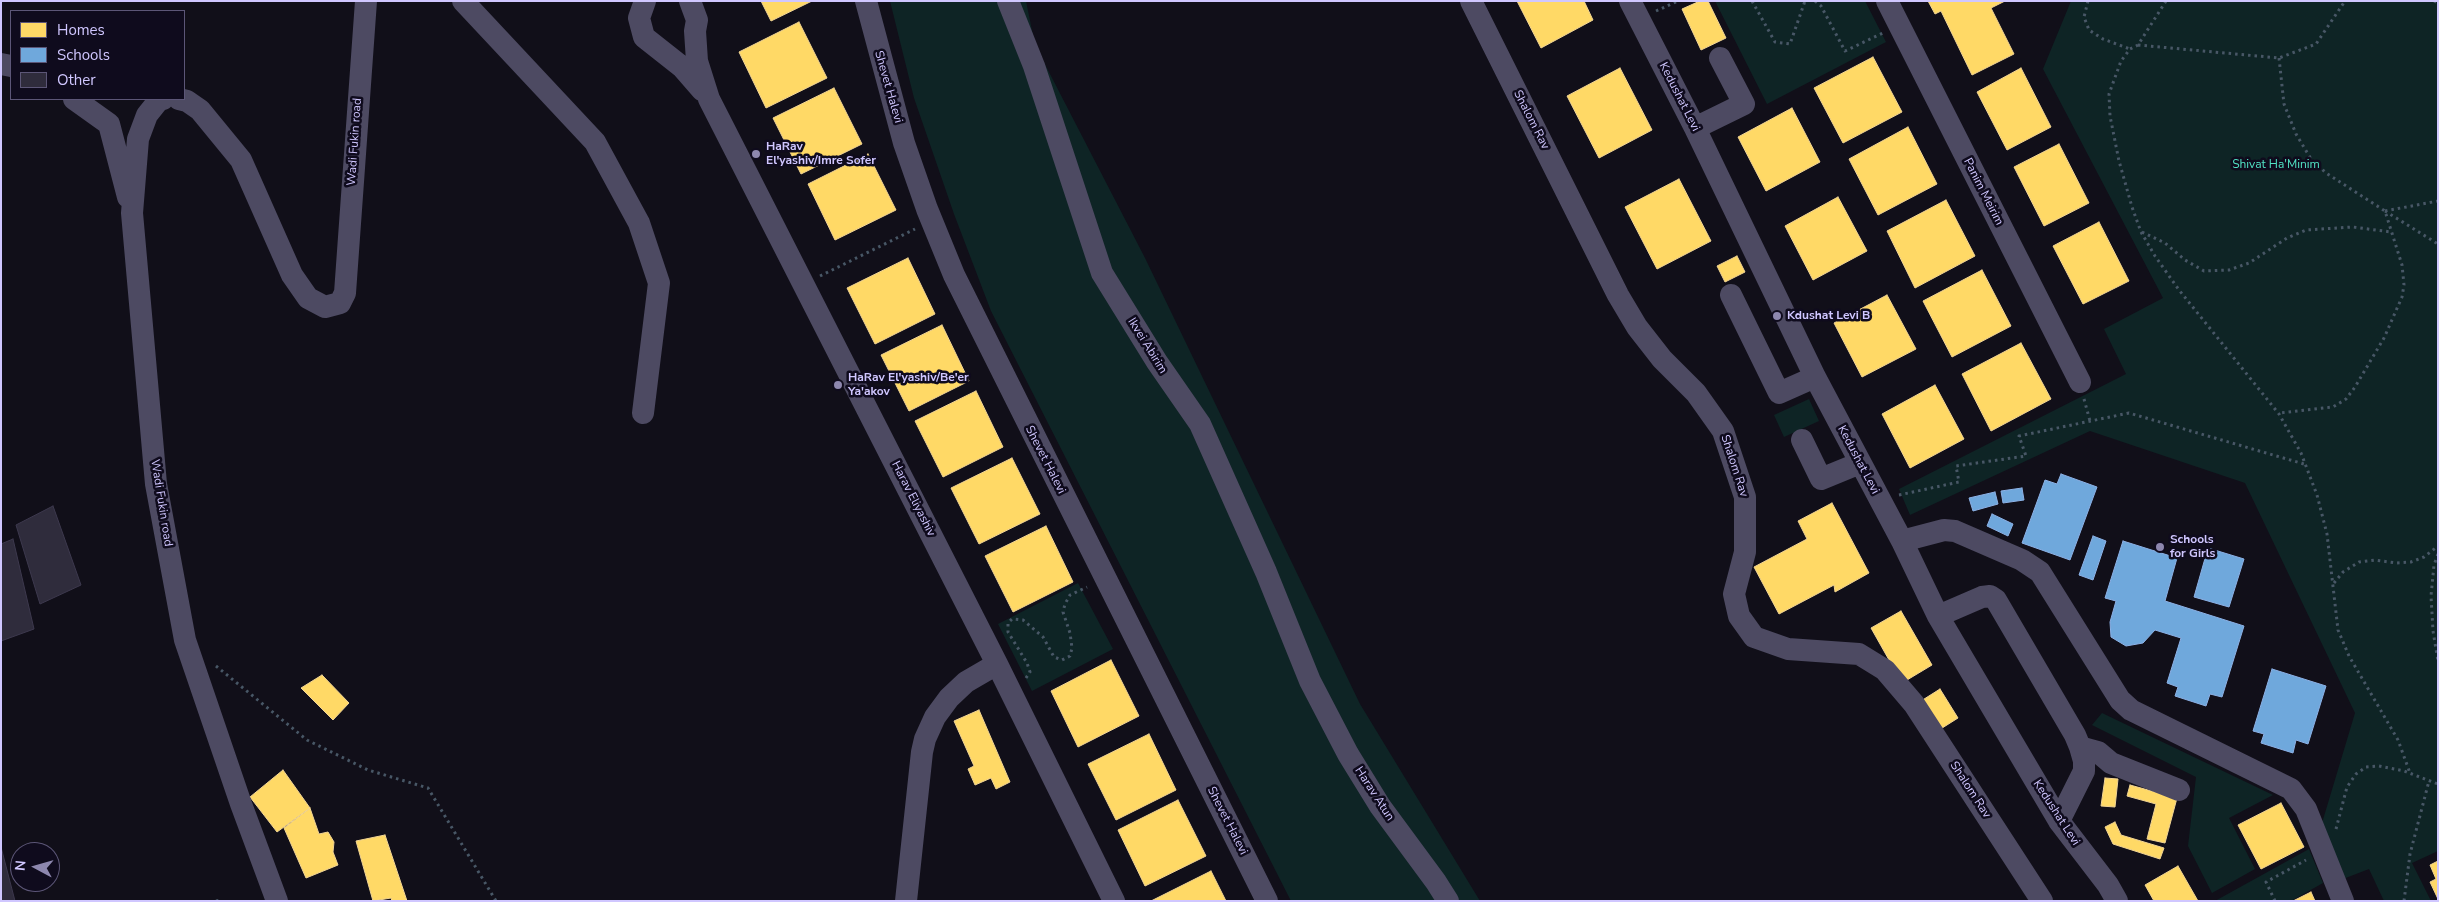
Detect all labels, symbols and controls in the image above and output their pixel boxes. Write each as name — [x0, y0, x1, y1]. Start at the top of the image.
legend — [10, 10, 185, 100]
text: Homes — [57, 20, 105, 40]
text: Schools — [57, 45, 110, 65]
street label: Shevet Halevi — [871, 49, 905, 125]
street label: Kedushat Levi — [1655, 60, 1703, 134]
text: Other — [57, 70, 96, 90]
street label: Shalom Rav — [1510, 88, 1552, 152]
street label: Wadi Fukin road — [345, 98, 365, 186]
place label: HaRav El'yashiv/Imre Sofer — [766, 140, 876, 168]
marker: HaRav El'yashiv/Imre Sofer — [750, 148, 762, 160]
street label: Panim Meirim — [1960, 156, 2006, 228]
park label: Shivat Ha'Minim — [2232, 158, 2320, 172]
place label: Kdushat Levi B — [1787, 309, 1870, 323]
marker: Kdushat Levi B — [1771, 310, 1783, 322]
street label: Ikvei Abirim — [1124, 315, 1170, 377]
place label: HaRav El'yashiv/Be'er Ya'akov — [848, 371, 969, 399]
marker: HaRav El'yashiv/Be'er Ya'akov — [832, 379, 844, 391]
street label: Kedushat Levi — [1834, 423, 1882, 497]
street label: Shevet Halevi — [1022, 424, 1068, 496]
street label: Shalom Rav — [1717, 433, 1751, 499]
street label: Wadi Fukin road — [147, 458, 175, 548]
street label: Harav Eliyashiv — [888, 459, 938, 539]
place label: Schools for Girls — [2170, 533, 2215, 561]
marker: Schools for Girls — [2154, 541, 2166, 553]
street label: Shalom Rav — [1946, 759, 1994, 821]
street label: Harav Atun — [1351, 764, 1397, 824]
street label: Kedushat Levi — [2029, 777, 2083, 849]
street label: Shevet Halevi — [1204, 785, 1250, 857]
north arrow — [10, 842, 60, 892]
text: N — [11, 859, 31, 872]

